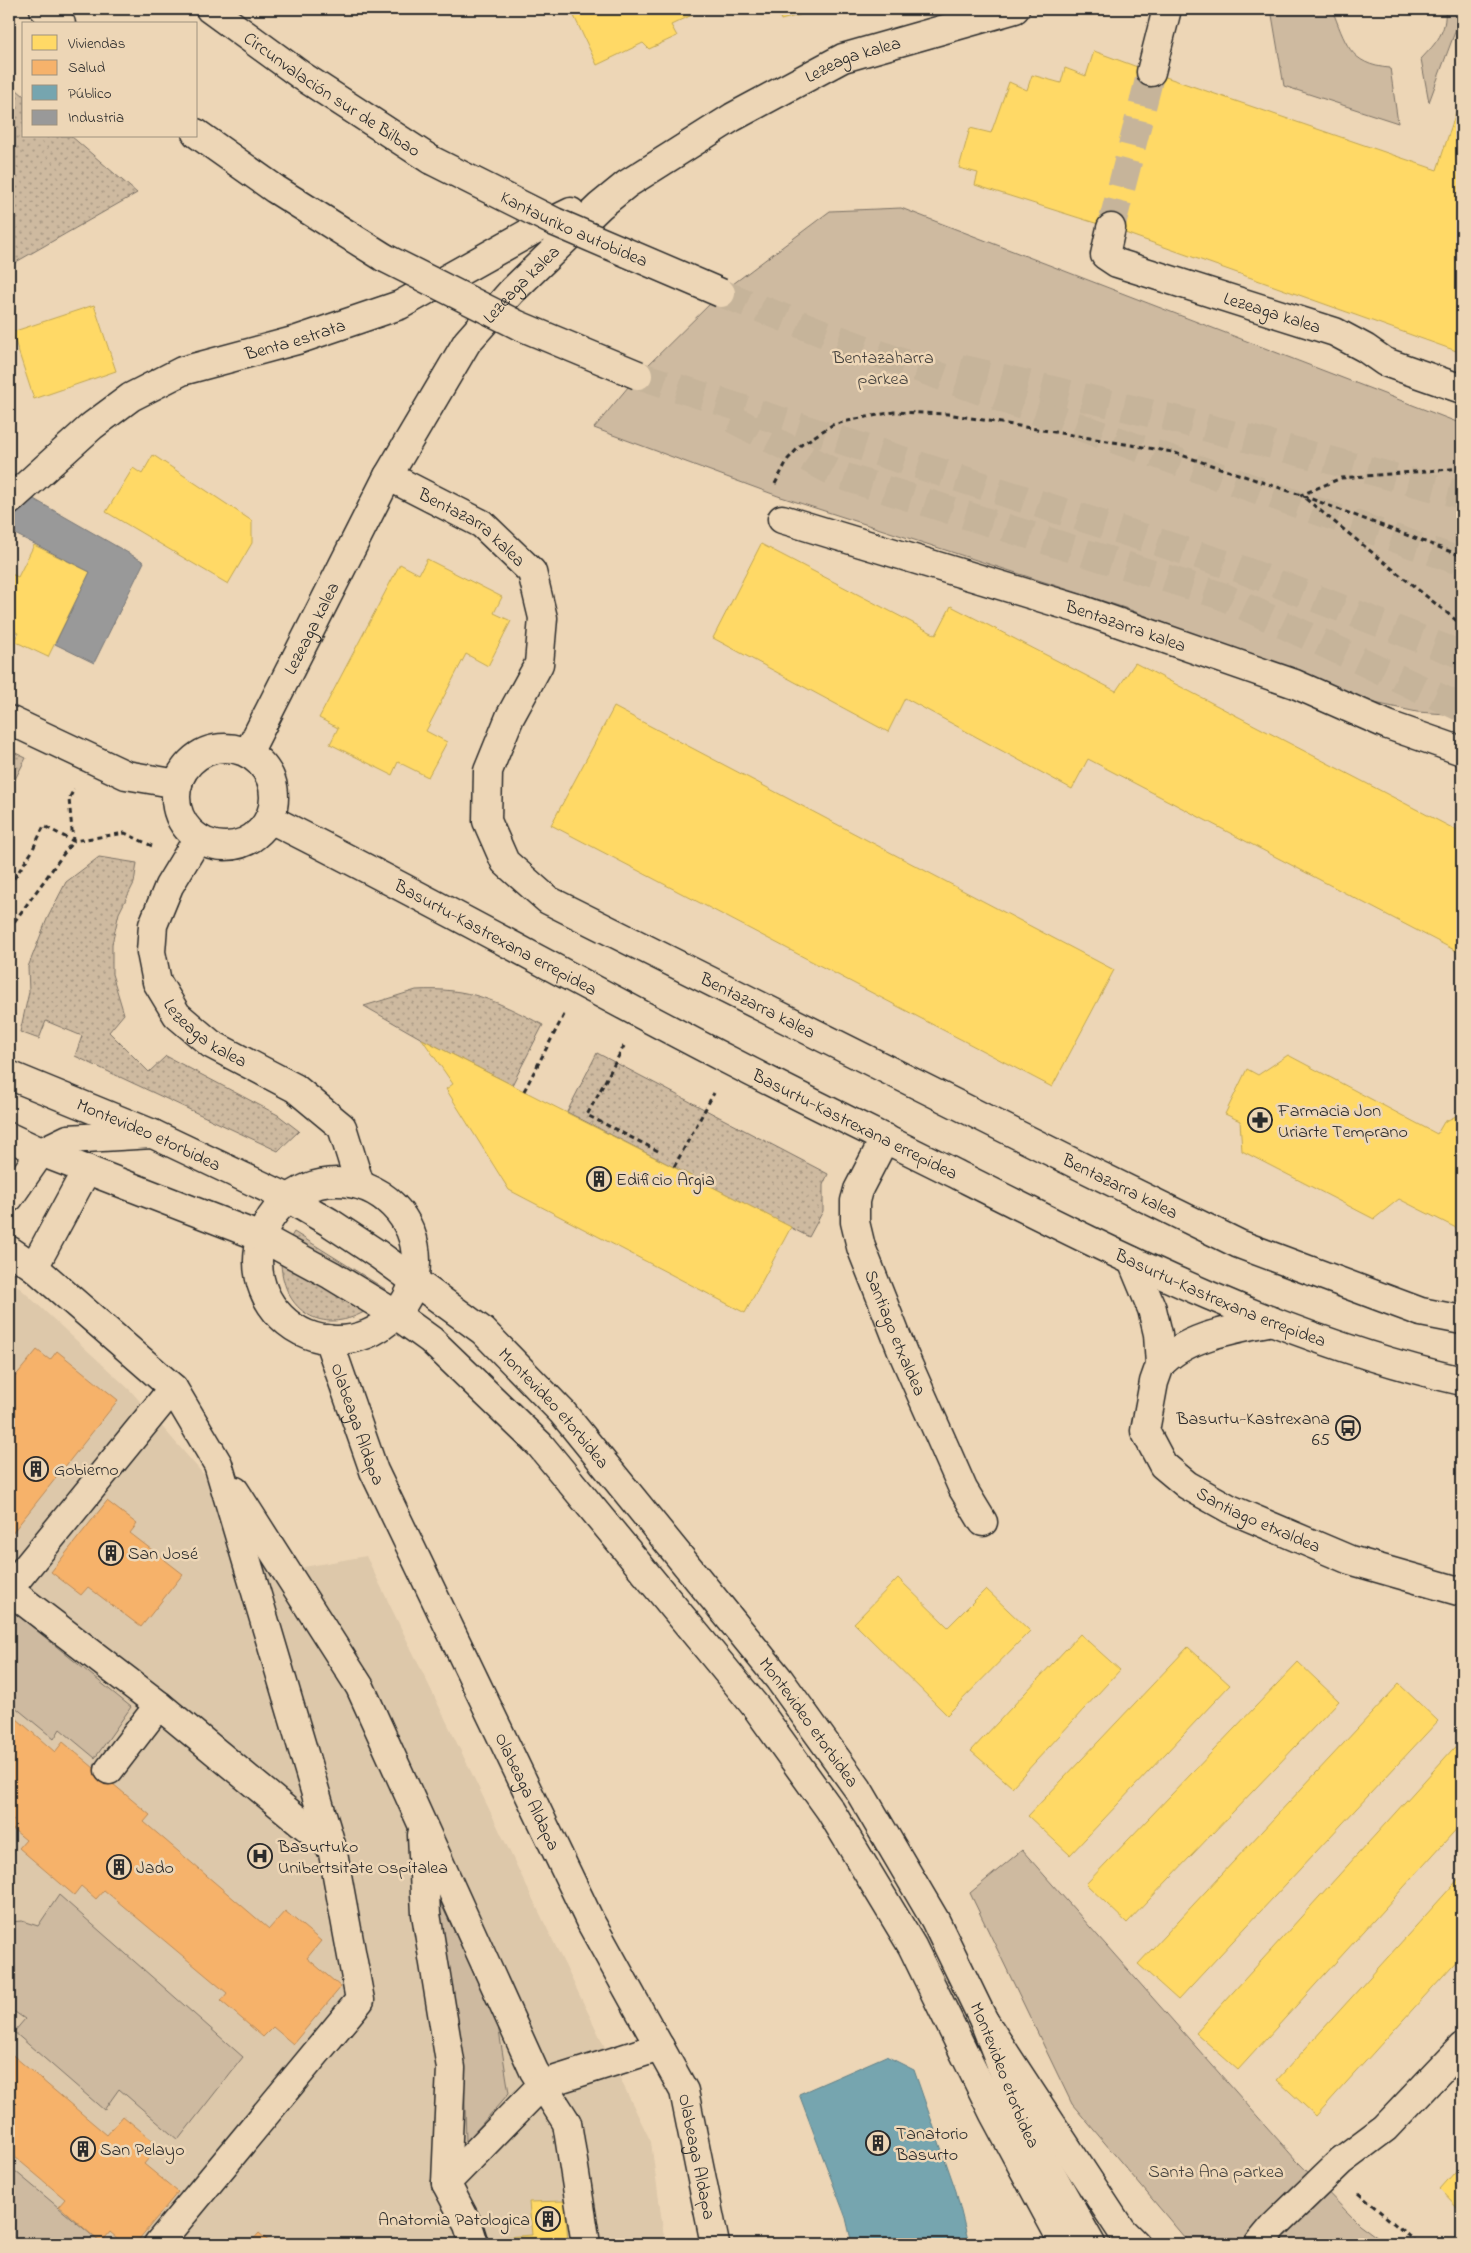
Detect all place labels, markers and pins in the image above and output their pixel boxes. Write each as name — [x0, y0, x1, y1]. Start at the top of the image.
place label: Farmacia Jon Uriarte Temprano — [1277, 1099, 1408, 1146]
pharmacy icon: Farmacia Jon Uriarte Temprano — [1247, 1107, 1273, 1133]
building icon: Edificio Argia — [586, 1166, 612, 1192]
place label: Edificio Argia — [616, 1168, 715, 1195]
place label: Basurtu-Kastrexana 65 — [1175, 1407, 1330, 1454]
bus stop icon: Basurtu-Kastrexana 65 — [1335, 1415, 1361, 1441]
building icon: Gobierno — [23, 1456, 49, 1482]
place label: Gobierno — [54, 1458, 119, 1484]
building icon: San José — [98, 1540, 124, 1566]
place label: San José — [128, 1542, 199, 1568]
place label: Basurtuko Unibertsitate Ospitalea — [277, 1835, 448, 1882]
hospital icon: Basurtuko Unibertsitate Ospitalea — [247, 1843, 273, 1869]
building icon: Jado — [106, 1854, 132, 1880]
place label: Jado — [136, 1856, 174, 1882]
place label: Tanatorio Basurto — [895, 2122, 968, 2169]
building icon: Tanatorio Basurto — [865, 2130, 891, 2156]
building icon: San Pelayo — [70, 2136, 96, 2162]
place label: San Pelayo — [100, 2138, 185, 2164]
building icon: Anatomia Patologica — [535, 2206, 561, 2232]
place label: Anatomia Patologica — [378, 2208, 530, 2235]

